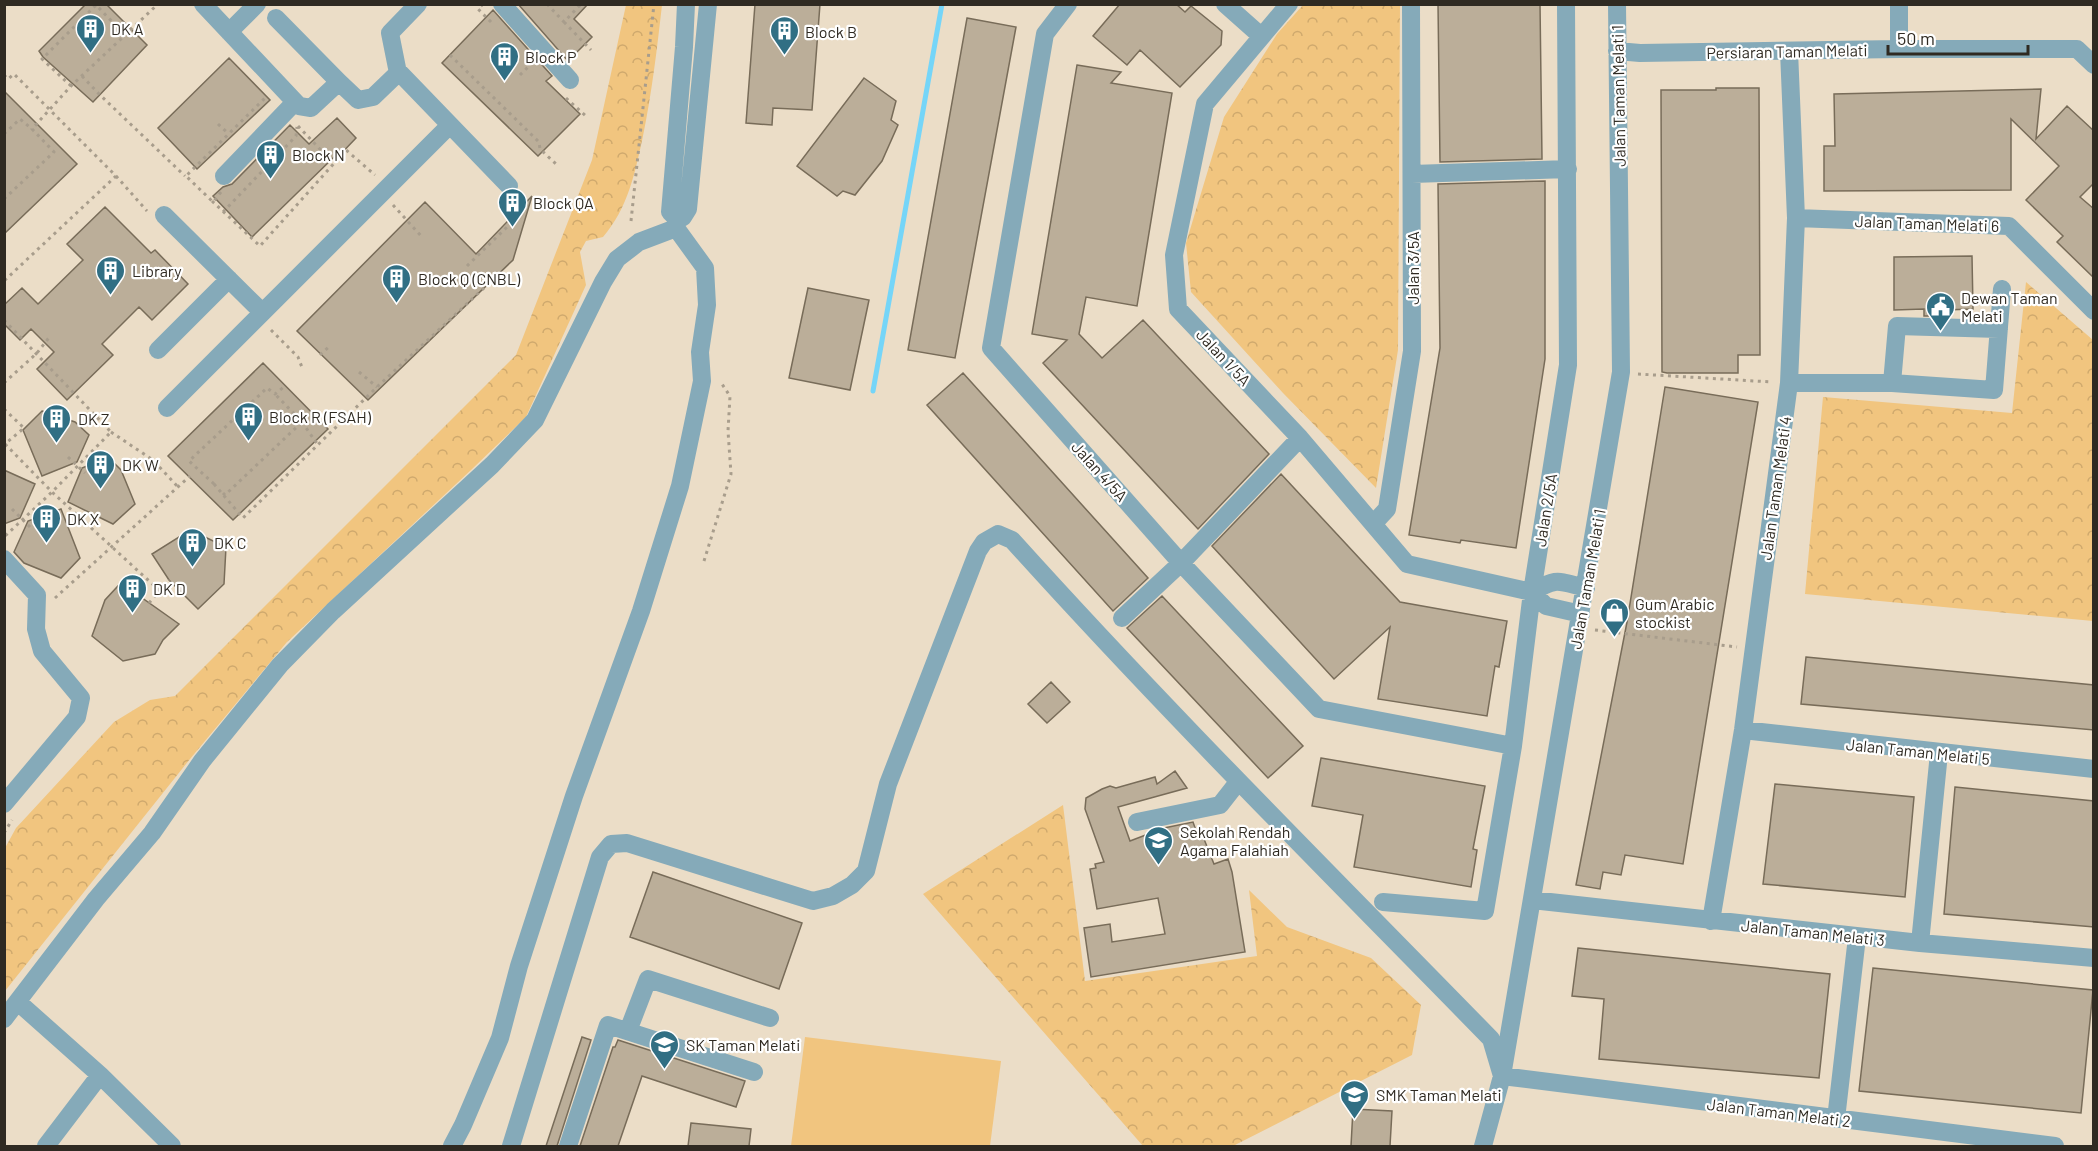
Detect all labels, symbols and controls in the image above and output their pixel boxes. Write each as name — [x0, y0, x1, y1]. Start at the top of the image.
building icon: DK A — [74, 12, 106, 54]
building icon: Block B — [768, 15, 800, 57]
scale bar — [1888, 18, 2028, 56]
place label: DK A — [111, 19, 144, 38]
place label: Block B — [805, 22, 857, 41]
street label: Jalan Taman Melati 1 — [1607, 25, 1629, 167]
text: 50 m — [1897, 27, 1935, 49]
building icon: Block P — [488, 40, 520, 82]
street label: Persiaran Taman Melati — [1706, 40, 1868, 62]
place label: Block P — [525, 47, 576, 66]
building icon: Block N — [255, 138, 287, 180]
place label: Block N — [292, 145, 345, 164]
building icon: Block QA — [496, 186, 528, 228]
place label: Block QA — [533, 193, 594, 212]
street label: Jalan Taman Melati 6 — [1854, 211, 2000, 235]
street label: Jalan 3/5A — [1403, 231, 1422, 305]
building icon: Library — [95, 254, 127, 296]
place label: Library — [132, 261, 182, 280]
building icon: Block Q (CNBL) — [381, 262, 413, 304]
place label: Block Q (CNBL) — [418, 269, 521, 288]
place label: Dewan Taman Melati — [1961, 288, 2058, 325]
public building icon: Dewan Taman Melati — [1924, 290, 1956, 332]
street label: Jalan 1/5A — [1193, 325, 1255, 390]
building icon: Block R (FSAH) — [232, 400, 264, 442]
building icon: DK Z — [41, 402, 73, 444]
place label: Block R (FSAH) — [269, 407, 372, 426]
place label: DK Z — [78, 409, 110, 428]
street label: Jalan Taman Melati 4 — [1755, 415, 1795, 561]
street label: Jalan 4/5A — [1068, 437, 1132, 505]
building icon: DK W — [85, 448, 117, 490]
place label: DK W — [122, 455, 159, 474]
street label: Jalan 2/5A — [1530, 472, 1560, 548]
building icon: DK X — [30, 502, 62, 544]
street label: Jalan Taman Melati 1 — [1565, 508, 1609, 650]
place label: DK X — [67, 509, 99, 528]
building icon: DK C — [177, 526, 209, 568]
place label: DK C — [214, 533, 247, 552]
building icon: DK D — [116, 572, 148, 614]
place label: DK D — [153, 579, 186, 598]
place label: Gum Arabic stockist — [1635, 594, 1715, 631]
shop icon: Gum Arabic stockist — [1598, 596, 1630, 638]
street label: Jalan Taman Melati 5 — [1845, 734, 1991, 768]
place label: Sekolah Rendah Agama Falahiah — [1180, 822, 1290, 859]
school or university icon: Sekolah Rendah Agama Falahiah — [1143, 824, 1175, 866]
street label: Jalan Taman Melati 3 — [1740, 915, 1886, 949]
school or university icon: SK Taman Melati — [649, 1028, 681, 1070]
place label: SK Taman Melati — [686, 1035, 800, 1054]
school or university icon: SMK Taman Melati — [1339, 1078, 1371, 1120]
place label: SMK Taman Melati — [1376, 1085, 1502, 1104]
street label: Jalan Taman Melati 2 — [1706, 1094, 1852, 1130]

